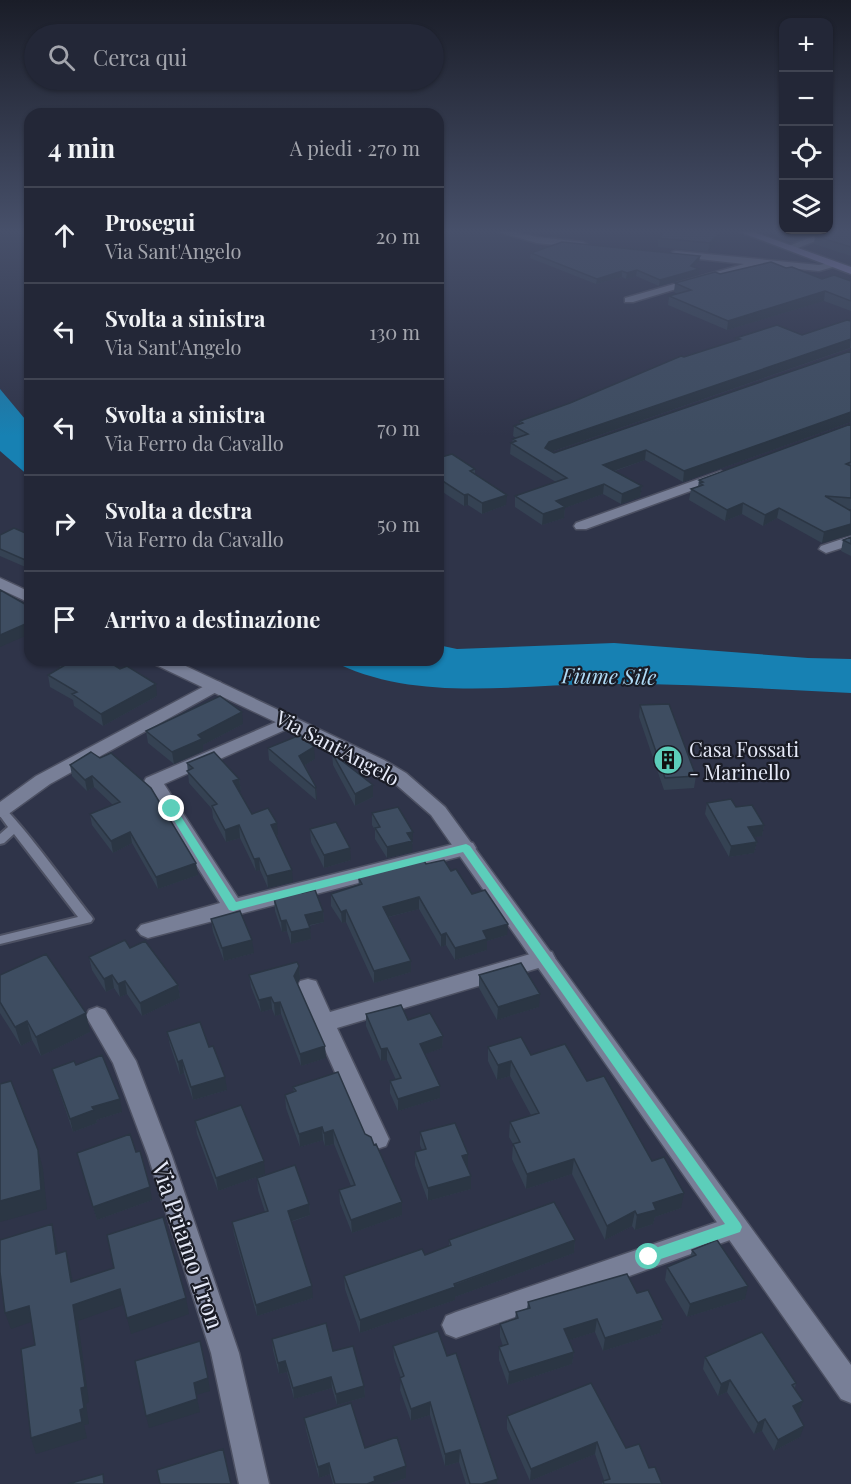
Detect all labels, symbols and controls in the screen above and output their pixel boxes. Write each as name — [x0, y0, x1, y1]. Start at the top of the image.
map controls — [779, 18, 833, 234]
button: + — [779, 18, 833, 72]
search box — [24, 24, 444, 90]
icon: search — [45, 41, 78, 74]
text: Cerca qui — [93, 42, 187, 72]
button: − — [779, 72, 833, 126]
button: locate — [779, 126, 833, 180]
text: 4 min — [48, 130, 115, 165]
text: A piedi · 270 m — [290, 134, 420, 161]
button: layers — [779, 180, 833, 234]
text: Prosegui — [105, 207, 195, 237]
icon: ahead — [48, 219, 81, 252]
text: 20 m — [376, 222, 420, 249]
text: Via Sant'Angelo — [105, 237, 241, 264]
text: Svolta a sinistra — [105, 303, 265, 333]
icon: left — [48, 315, 81, 348]
text: 130 m — [369, 318, 420, 345]
text: Via Sant'Angelo — [105, 333, 241, 360]
text: Svolta a sinistra — [105, 399, 265, 429]
icon: left — [48, 411, 81, 444]
text: 70 m — [377, 414, 420, 441]
text: Via Ferro da Cavallo — [105, 429, 284, 456]
text: Svolta a destra — [105, 495, 252, 525]
icon: right — [48, 507, 81, 540]
text: 50 m — [377, 510, 420, 537]
text: Via Ferro da Cavallo — [105, 525, 284, 552]
icon: arrive — [48, 603, 81, 636]
text: Arrivo a destinazione — [105, 604, 320, 634]
water label: Fiume Sile — [560, 660, 657, 690]
street label: Via Sant'Angelo — [271, 703, 405, 791]
place label: Casa Fossati - Marinello — [689, 735, 799, 785]
building icon: Casa Fossati - Marinello — [652, 744, 684, 776]
route end — [158, 795, 184, 821]
street label: Via Priamo Tron — [145, 1156, 233, 1333]
route start — [635, 1243, 661, 1269]

